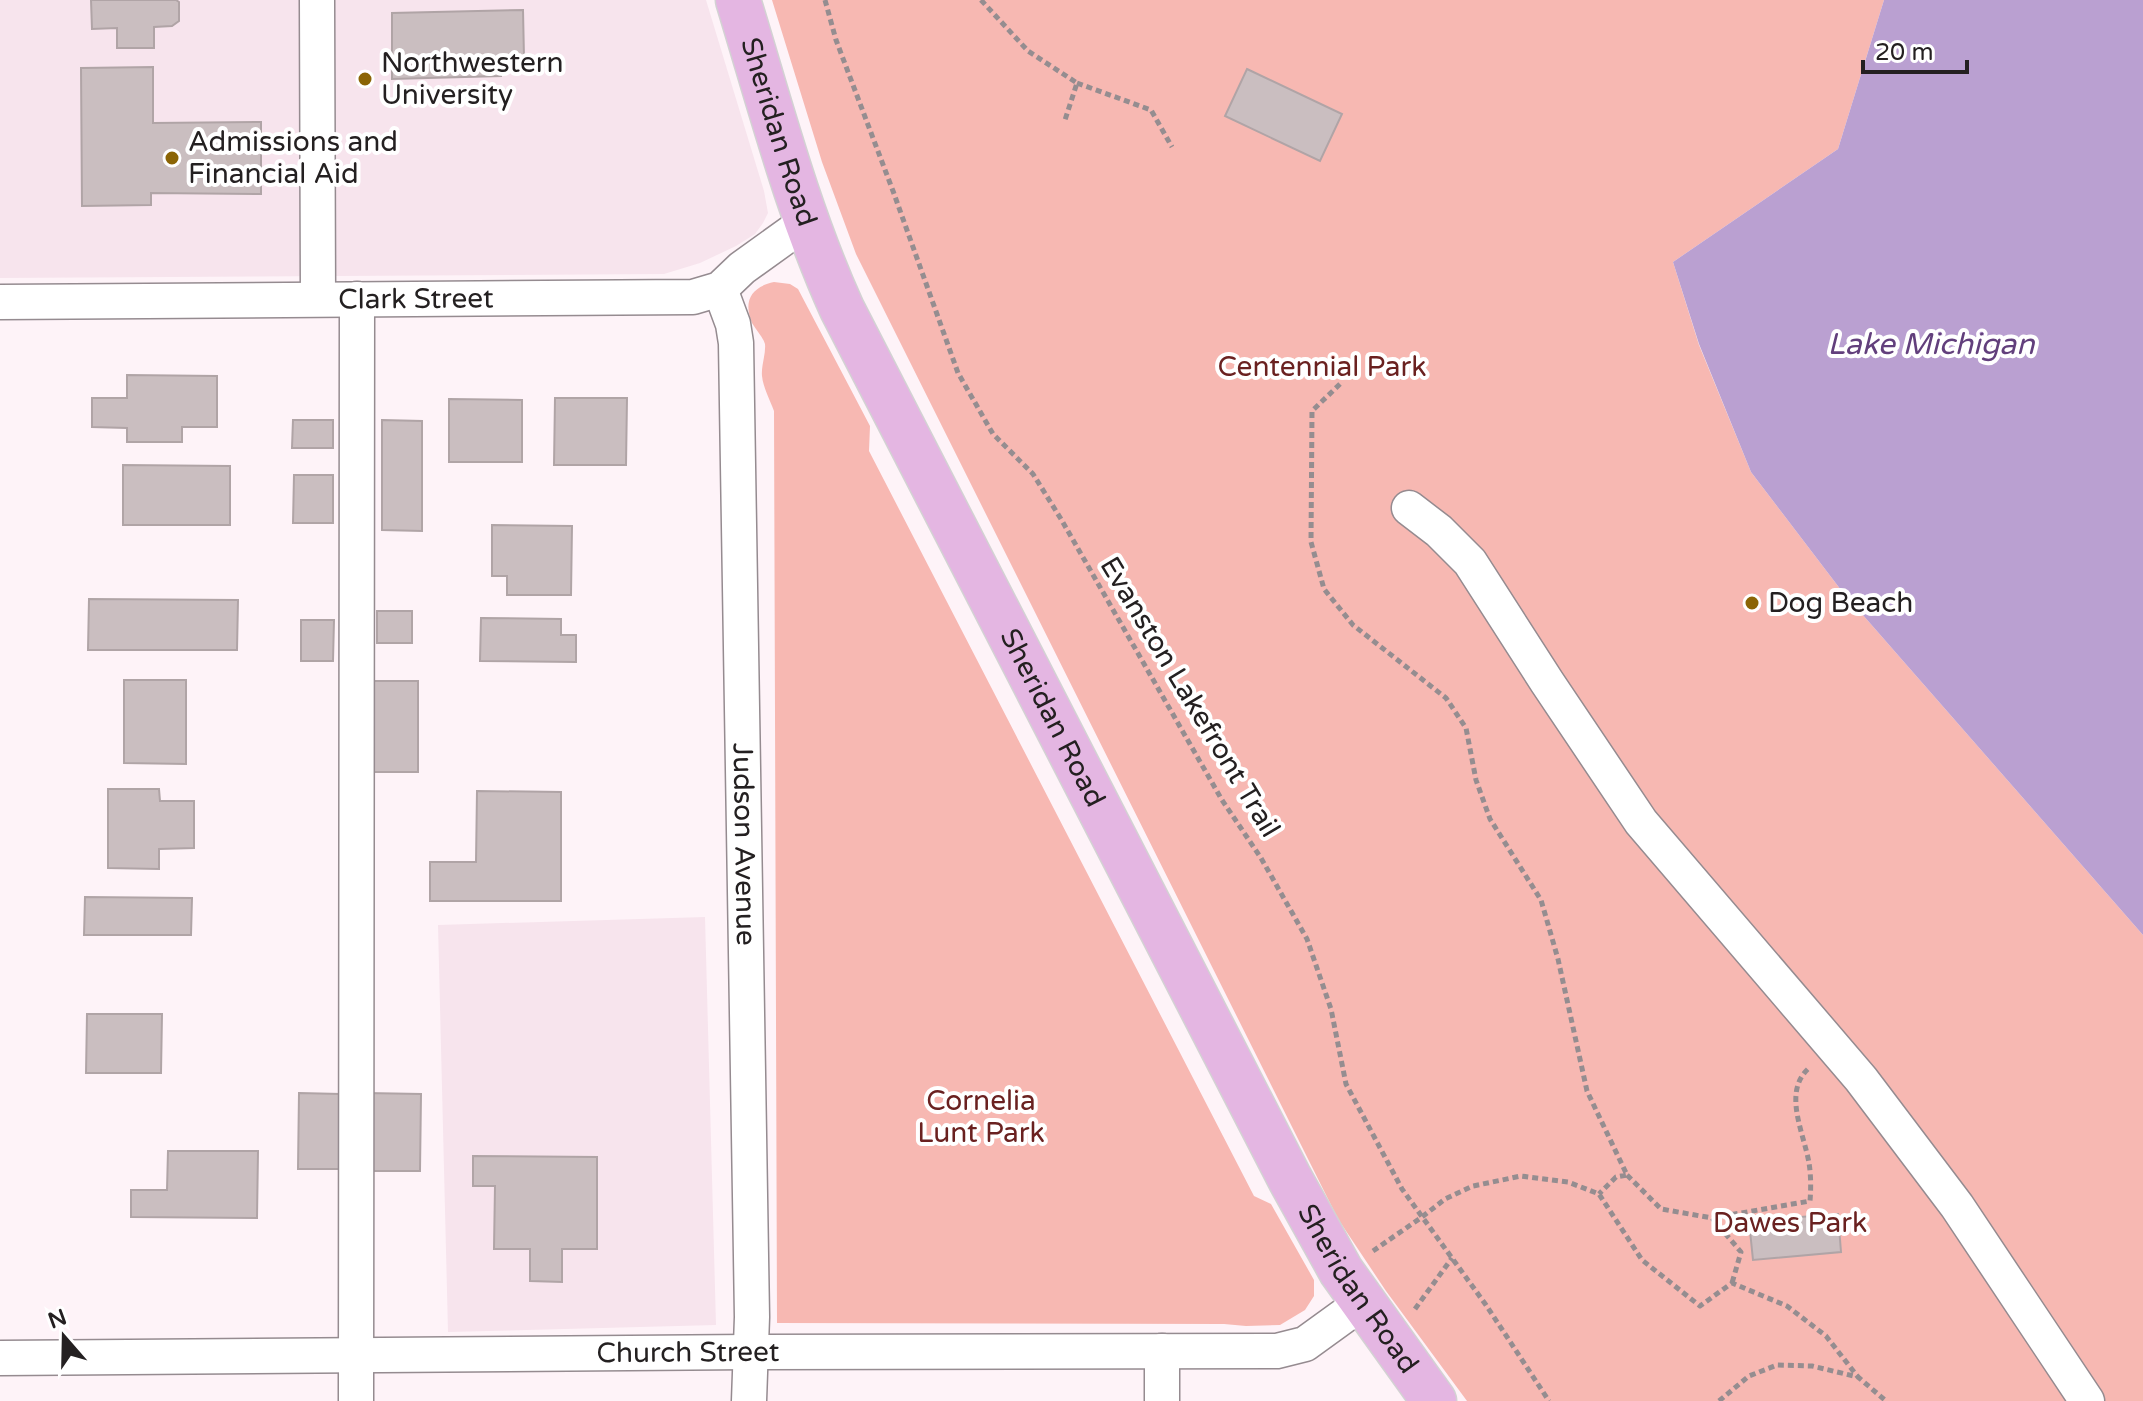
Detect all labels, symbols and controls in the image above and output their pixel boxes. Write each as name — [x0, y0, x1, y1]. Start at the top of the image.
scale bar — [1863, 24, 1967, 74]
street label: Sheridan Road — [733, 34, 824, 231]
text: 20 m — [1875, 38, 1933, 67]
place label: Northwestern University — [381, 46, 564, 112]
marker: Northwestern University — [356, 70, 374, 88]
place label: Admissions and Financial Aid — [188, 125, 398, 191]
marker: Admissions and Financial Aid — [163, 149, 181, 167]
street label: Clark Street — [338, 281, 494, 317]
water label: Lake Michigan — [1828, 326, 2035, 363]
park label: Centennial Park — [1218, 350, 1426, 384]
street label: Evanston Lakefront Trail — [1093, 551, 1287, 843]
place label: Dog Beach — [1768, 586, 1913, 620]
marker: Dog Beach — [1743, 594, 1761, 612]
street label: Sheridan Road — [993, 623, 1112, 813]
street label: Judson Avenue — [726, 743, 763, 946]
park label: Cornelia Lunt Park — [917, 1084, 1045, 1150]
street label: Sheridan Road — [1290, 1198, 1426, 1380]
park label: Dawes Park — [1713, 1206, 1867, 1240]
north arrow — [24, 1297, 104, 1377]
text: N — [45, 1304, 70, 1334]
street label: Church Street — [596, 1335, 780, 1370]

